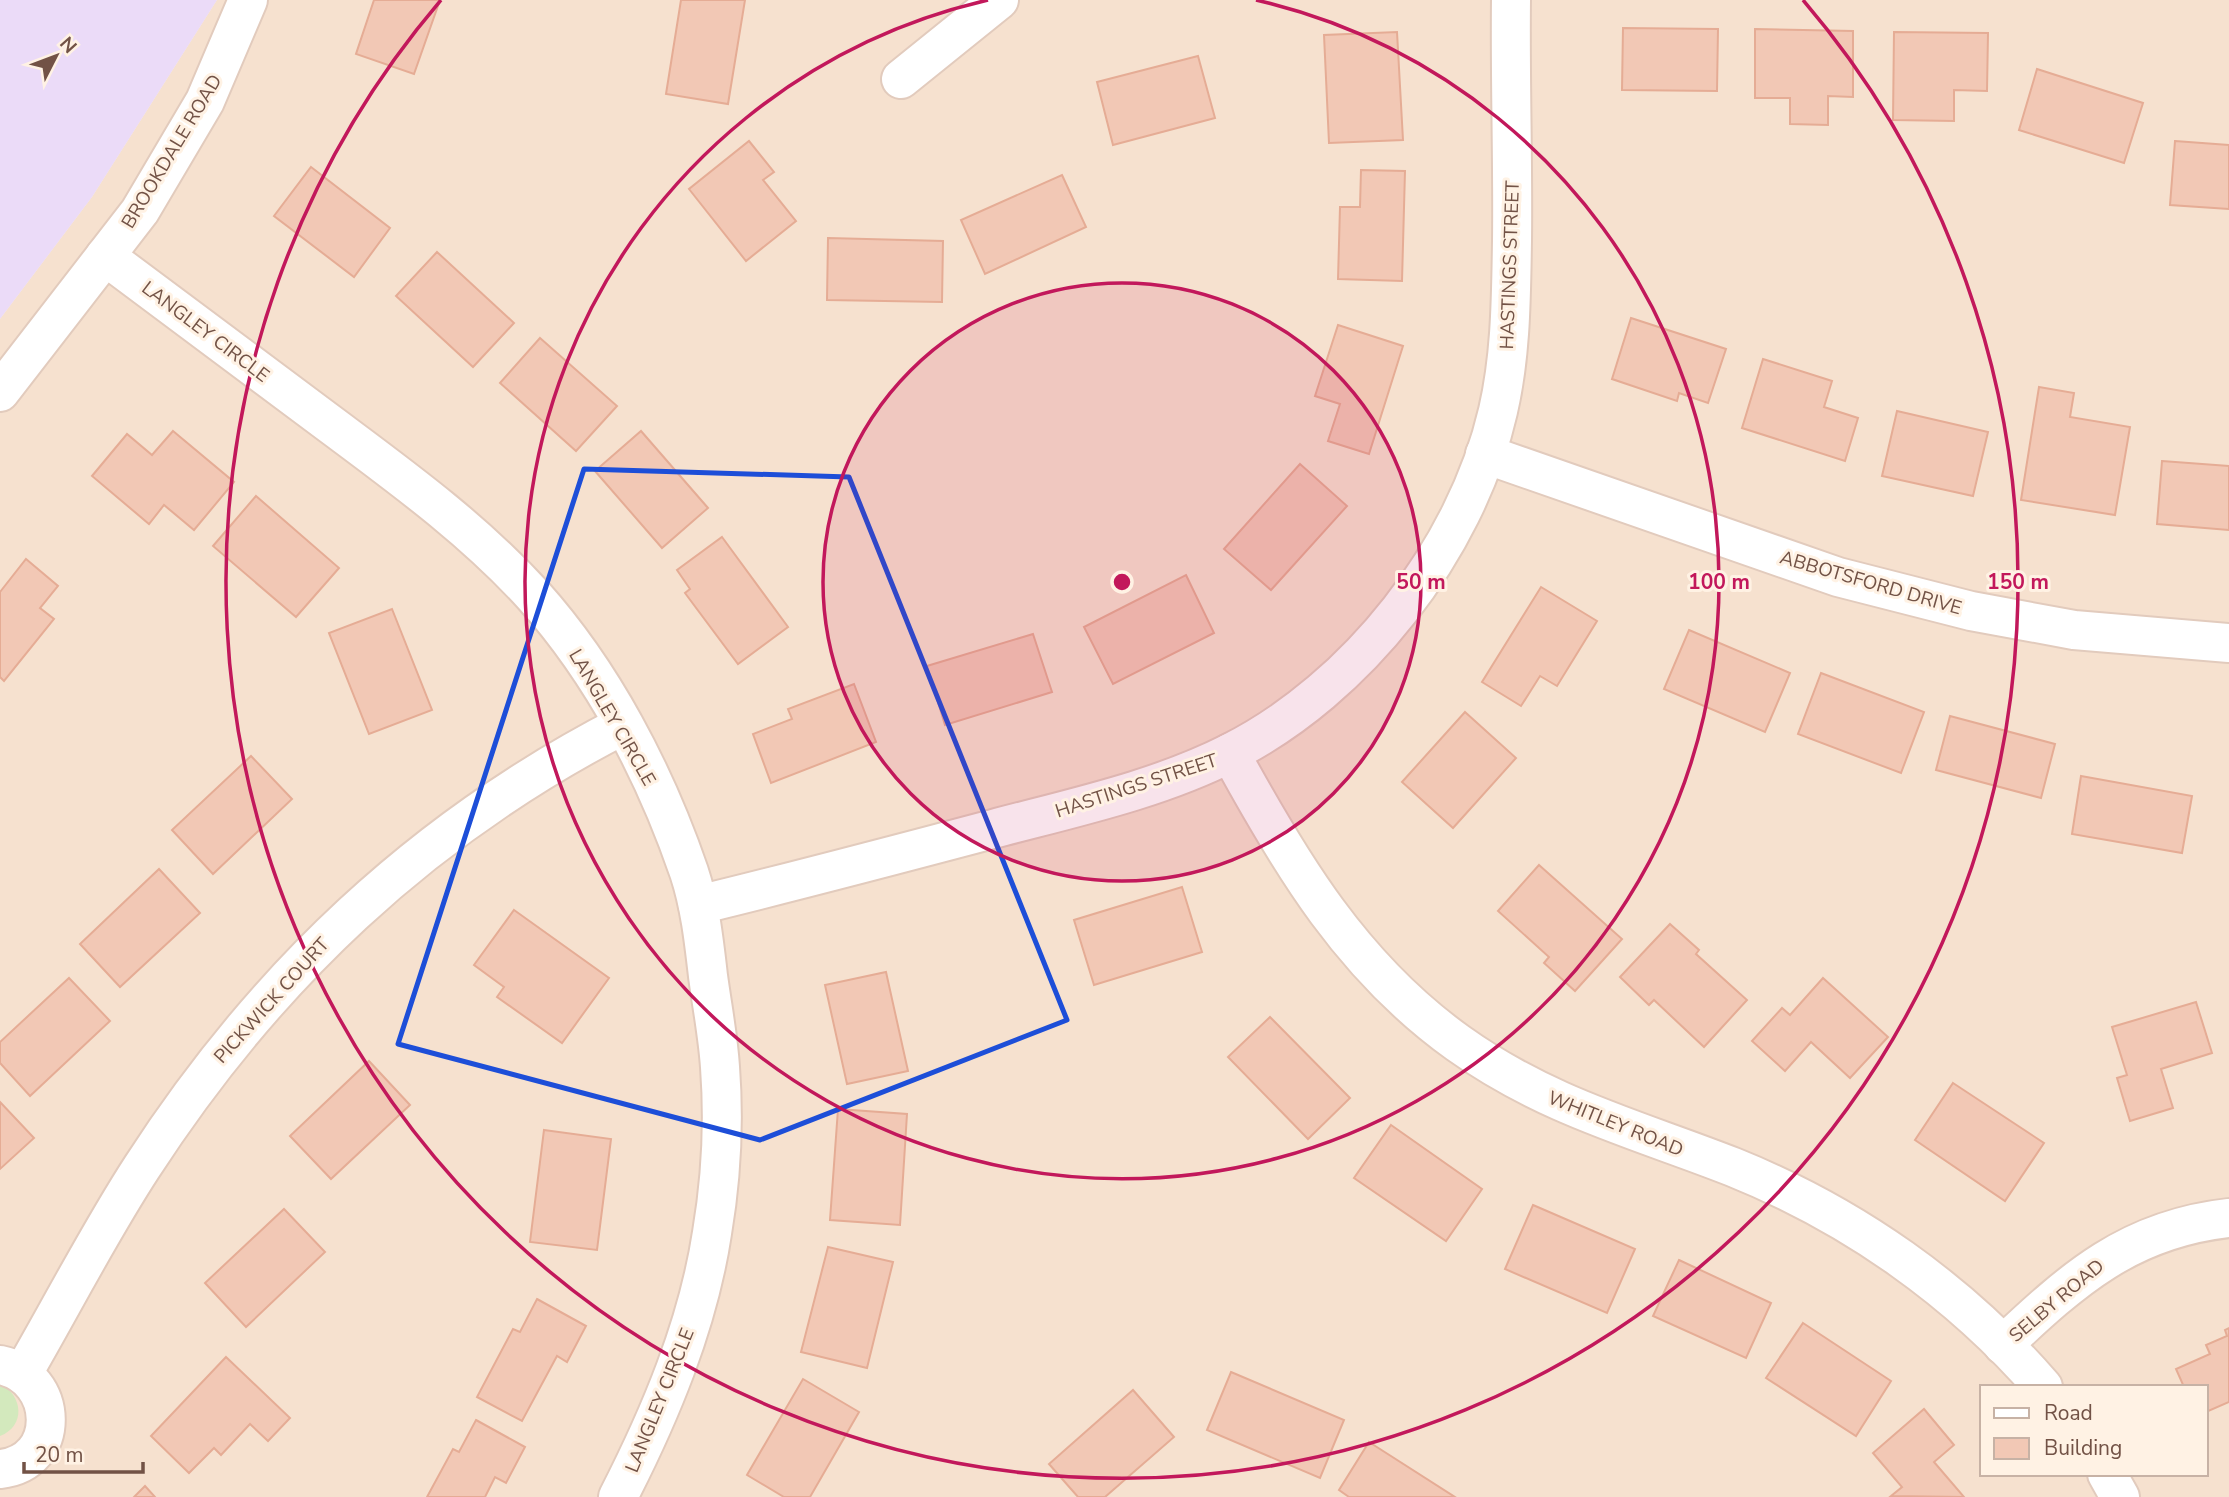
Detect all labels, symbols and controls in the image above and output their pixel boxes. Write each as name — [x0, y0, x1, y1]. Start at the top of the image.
north arrow — [21, 21, 91, 91]
text: N — [53, 31, 82, 59]
street label: BROOKDALE ROAD — [116, 70, 228, 233]
street label: HASTINGS STREET — [1494, 179, 1526, 350]
street label: LANGLEY CIRCLE — [136, 275, 275, 388]
street label: ABBOTSFORD DRIVE — [1777, 545, 1965, 621]
text: 50 m — [1396, 568, 1446, 596]
text: 100 m — [1688, 568, 1750, 596]
text: 150 m — [1987, 568, 2049, 596]
centre of rings — [1110, 570, 1134, 594]
street label: LANGLEY CIRCLE — [562, 645, 662, 790]
street label: HASTINGS STREET — [1052, 747, 1221, 824]
street label: PICKWICK COURT — [208, 932, 336, 1069]
street label: WHITLEY ROAD — [1544, 1085, 1687, 1163]
street label: SELBY ROAD — [2004, 1253, 2110, 1348]
street label: LANGLEY CIRCLE — [619, 1324, 701, 1476]
legend — [1980, 1385, 2208, 1476]
text: Road — [2044, 1399, 2093, 1427]
scale bar — [24, 1430, 144, 1474]
text: Building — [2044, 1434, 2122, 1462]
text: 20 m — [35, 1441, 84, 1469]

